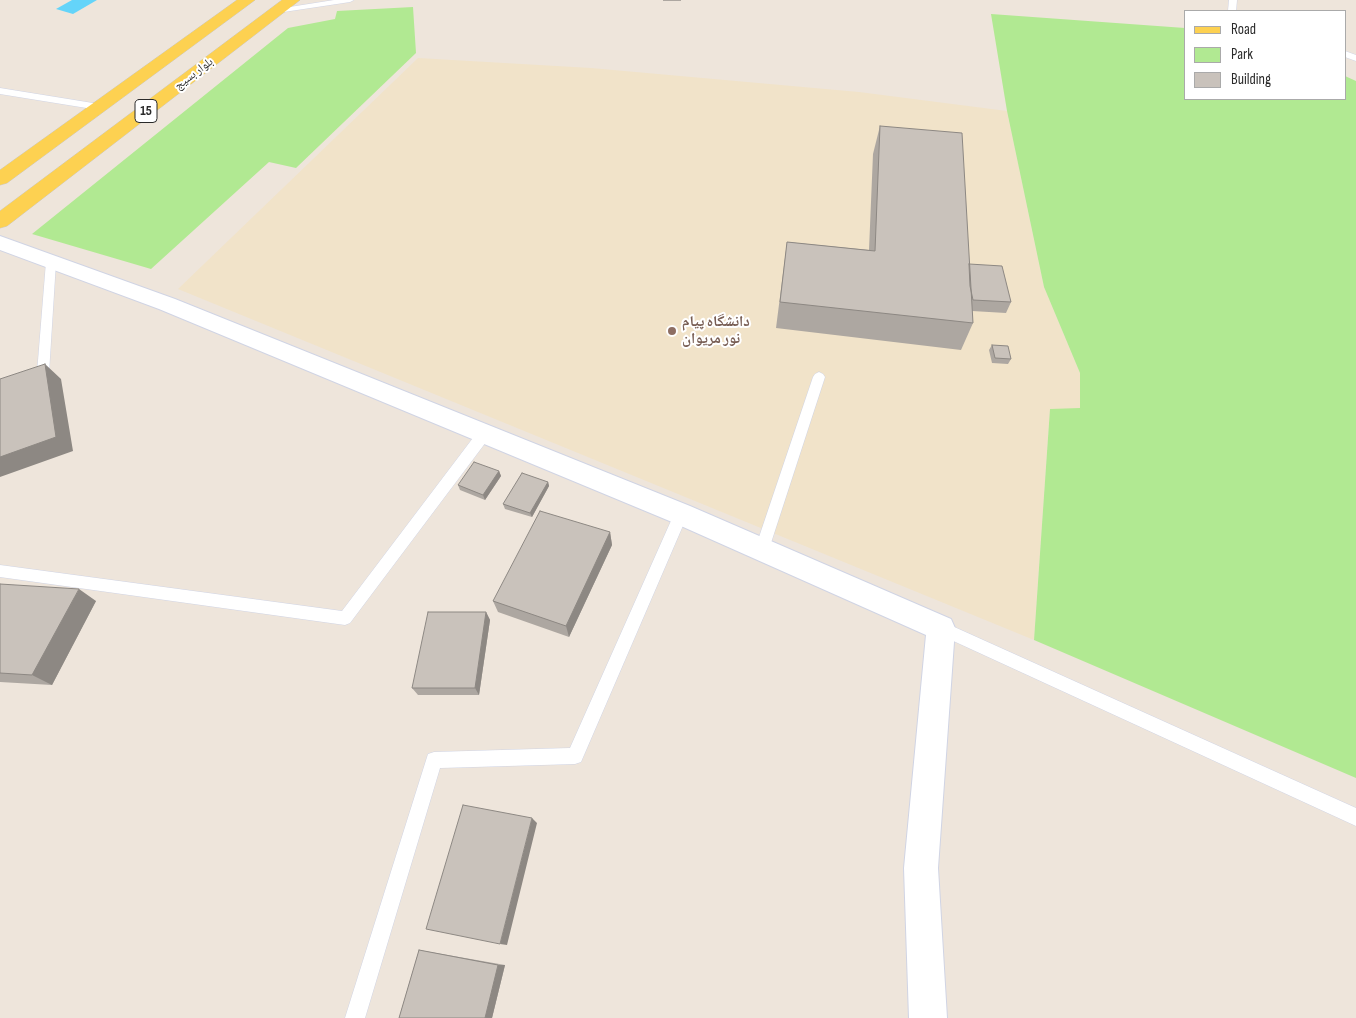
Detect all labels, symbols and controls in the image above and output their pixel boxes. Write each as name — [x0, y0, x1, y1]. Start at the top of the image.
legend — [1184, 10, 1346, 100]
text: Road — [1231, 20, 1256, 39]
text: Park — [1231, 45, 1253, 64]
street label: بلوار بسیج — [172, 55, 216, 93]
text: Building — [1231, 70, 1271, 89]
road number: 15 — [135, 100, 157, 122]
place label: دانشگاه پیام نور مریوان — [682, 313, 750, 348]
marker: دانشگاه پیام نور مریوان — [666, 325, 678, 337]

